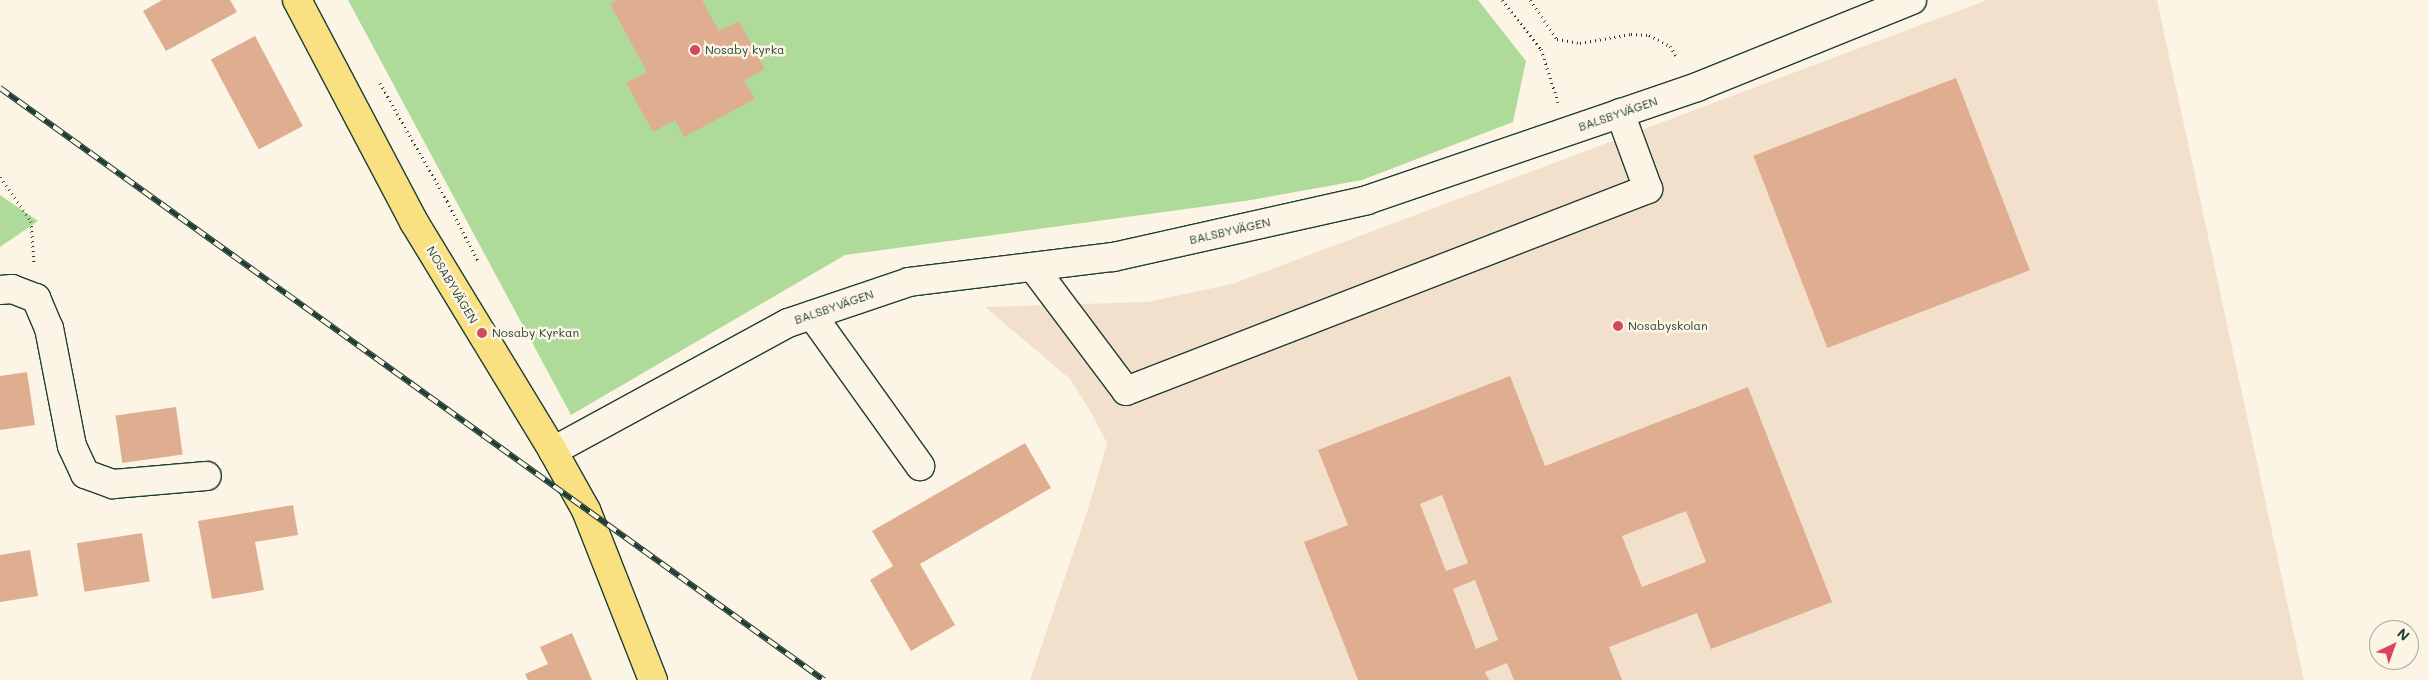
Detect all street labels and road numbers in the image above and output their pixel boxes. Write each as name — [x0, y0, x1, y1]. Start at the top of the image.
street label: BALSBYVÄGEN — [1576, 94, 1660, 134]
street label: BALSBYVÄGEN — [1188, 215, 1272, 247]
street label: NOSABYVÄGEN — [423, 244, 481, 326]
street label: BALSBYVÄGEN — [792, 287, 876, 327]

